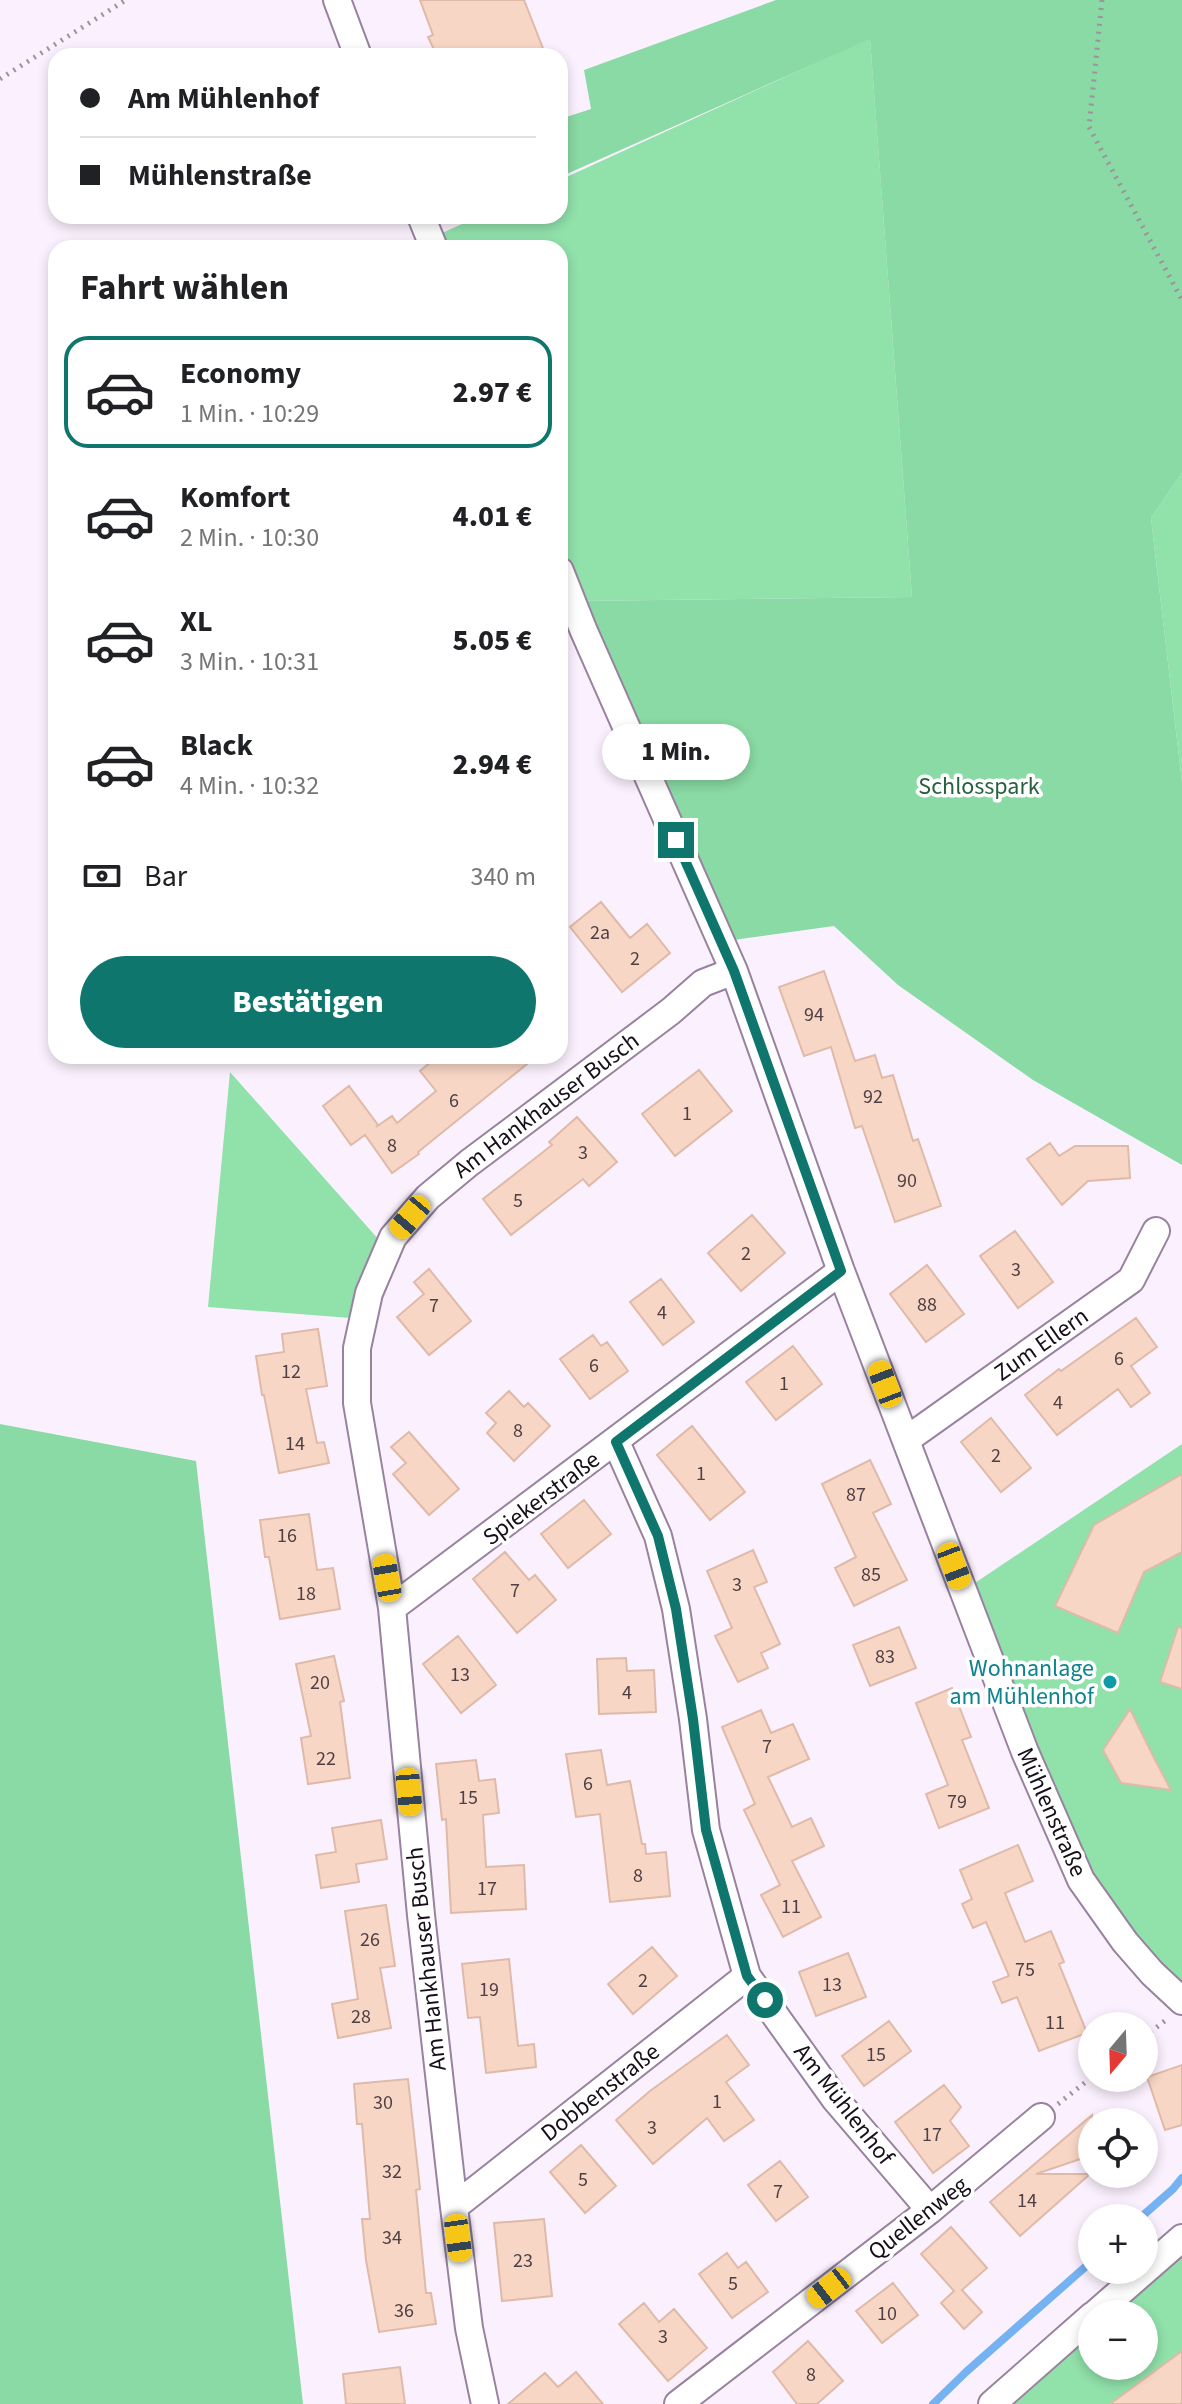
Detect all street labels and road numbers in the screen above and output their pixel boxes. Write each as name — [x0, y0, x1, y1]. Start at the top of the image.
street label: Am Hankhauser Busch — [446, 1024, 647, 1187]
street label: Zum Ellern — [987, 1299, 1096, 1390]
street label: Spiekerstraße — [475, 1443, 607, 1554]
street label: Mühlenstraße — [1007, 1742, 1096, 1882]
street label: Am Hankhauser Busch — [397, 1845, 456, 2073]
street label: Dobbenstraße — [533, 2035, 667, 2150]
street label: Am Mühlenhof — [785, 2036, 903, 2173]
street label: Quellenweg — [861, 2168, 976, 2269]

